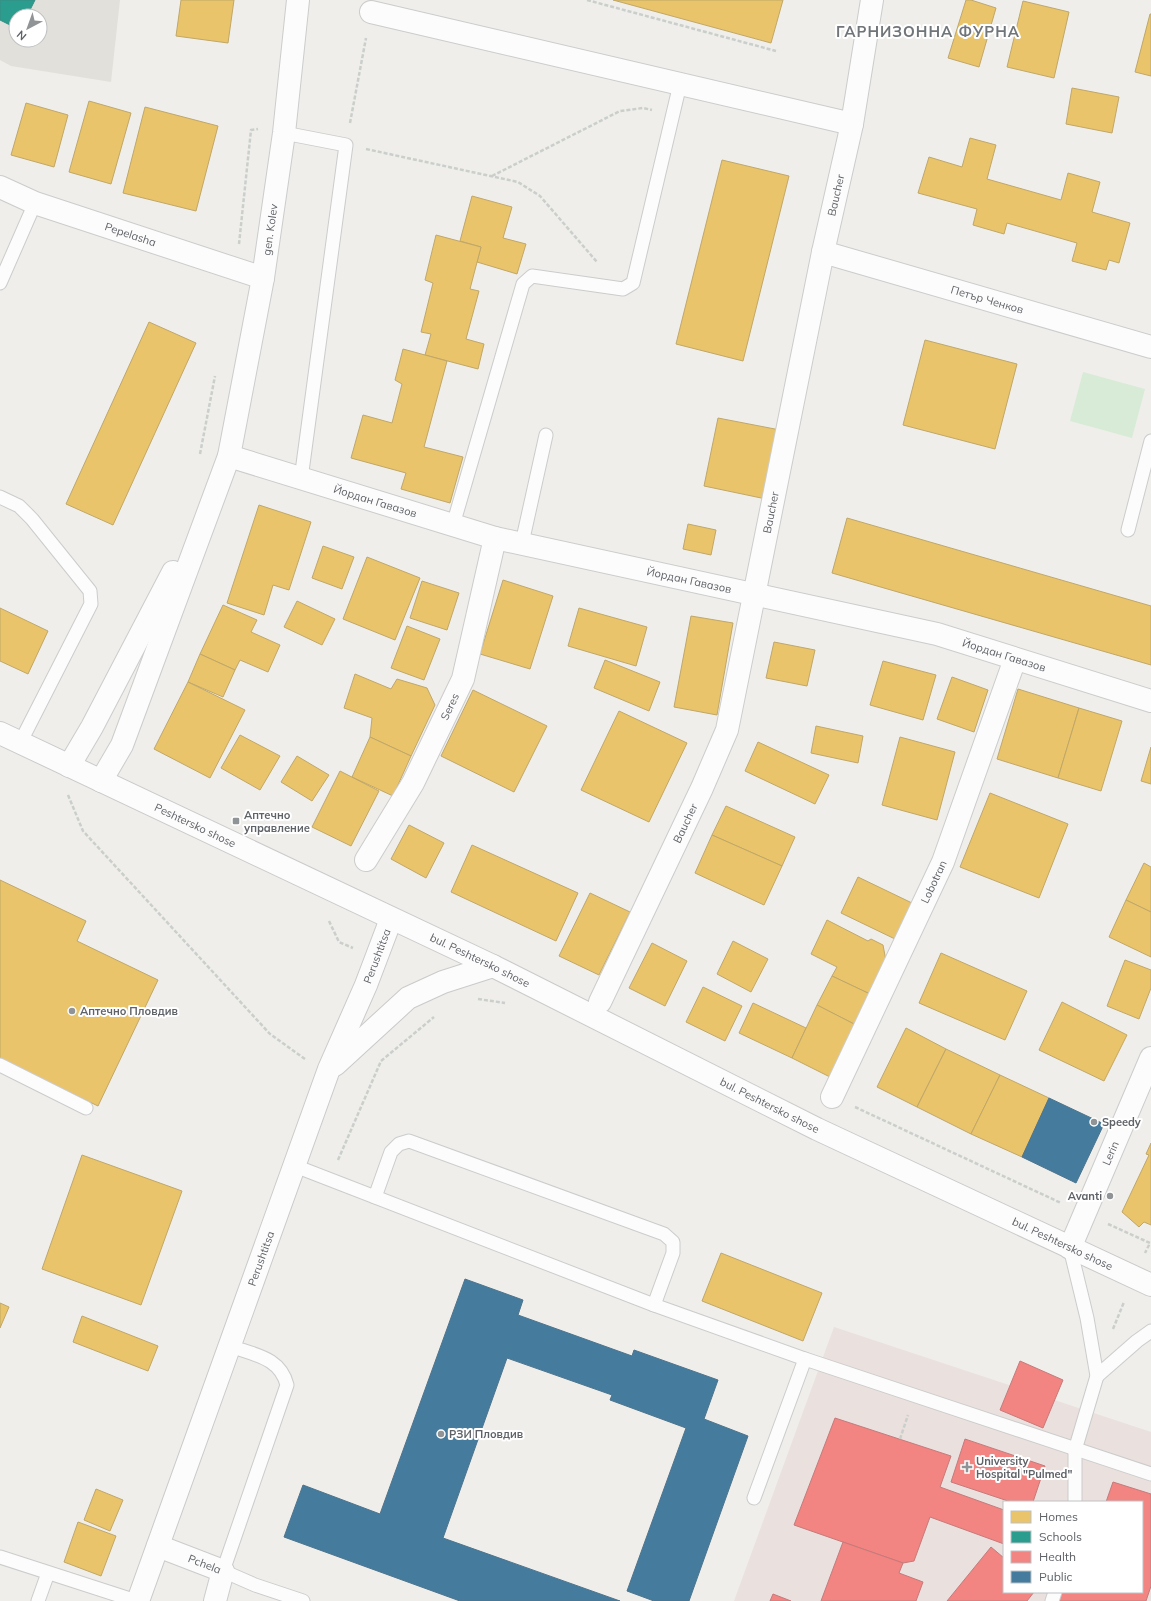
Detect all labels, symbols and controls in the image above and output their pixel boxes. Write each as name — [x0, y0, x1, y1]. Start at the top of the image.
north arrow — [8, 8, 48, 48]
district label: ГАРНИЗОННА ФУРНА — [836, 22, 1020, 41]
text: N — [14, 28, 29, 44]
street label: Baucher — [824, 173, 847, 217]
street label: gen. Kolev — [259, 203, 281, 256]
street label: Pepelasha — [103, 219, 158, 249]
street label: Петър Ченков — [949, 282, 1025, 317]
street label: Йордан Гавазов — [332, 482, 419, 521]
street label: Baucher — [760, 490, 782, 535]
street label: Йордан Гавазов — [645, 564, 733, 596]
street label: Йордан Гавазов — [961, 635, 1048, 675]
street label: Seres — [437, 691, 462, 722]
street label: Peshtersko shose — [152, 800, 238, 851]
street label: Baucher — [670, 801, 701, 845]
place label: Аптечно управление — [244, 808, 310, 835]
marker: Аптечно управление — [231, 816, 241, 826]
street label: Lobotran — [918, 858, 950, 906]
street label: Perushtitsa — [360, 927, 394, 985]
street label: bul. Peshtersko shose — [428, 930, 532, 990]
place label: Аптечно Пловдив — [80, 1004, 178, 1018]
marker: Аптечно Пловдив — [67, 1006, 77, 1016]
street label: bul. Peshtersko shose — [718, 1074, 822, 1136]
place label: Speedy — [1102, 1115, 1141, 1129]
marker: Speedy — [1089, 1117, 1099, 1127]
street label: Lerin — [1099, 1139, 1122, 1168]
place label: Avanti — [1068, 1189, 1102, 1203]
marker: Avanti — [1105, 1191, 1115, 1201]
street label: bul. Peshtersko shose — [1010, 1214, 1115, 1273]
street label: Perushtitsa — [245, 1229, 277, 1288]
place label: РЗИ Пловдив — [449, 1427, 523, 1441]
marker: РЗИ Пловдив — [436, 1429, 446, 1439]
place label: University Hospital "Pulmed" — [976, 1454, 1072, 1481]
marker: University Hospital "Pulmed" — [961, 1461, 973, 1473]
legend — [1003, 1501, 1143, 1593]
text: Homes — [1039, 1509, 1078, 1524]
text: Schools — [1039, 1529, 1082, 1544]
text: Health — [1039, 1549, 1076, 1564]
street label: Pchela — [186, 1551, 223, 1577]
text: Public — [1039, 1569, 1073, 1584]

